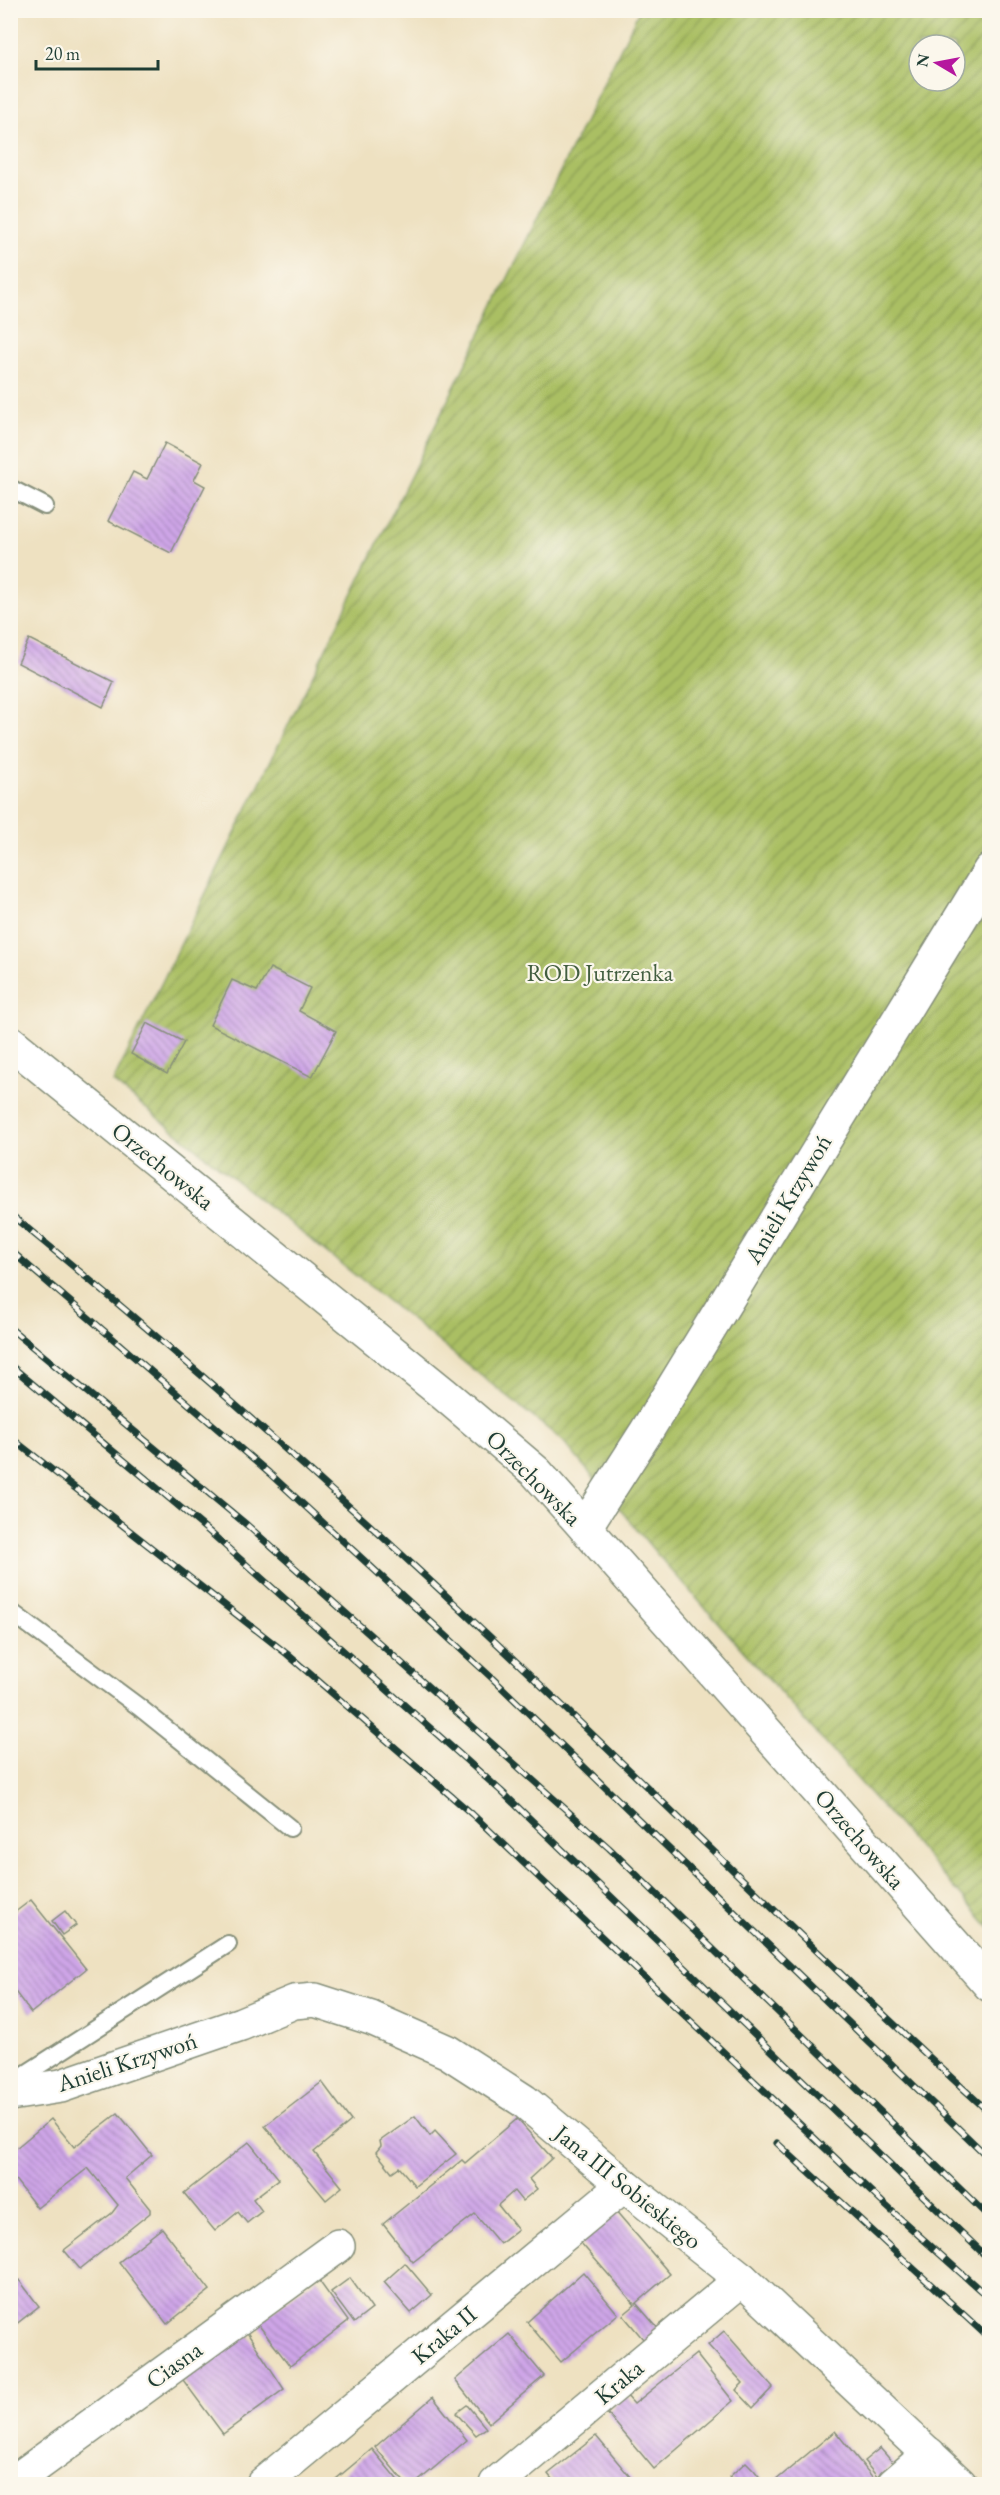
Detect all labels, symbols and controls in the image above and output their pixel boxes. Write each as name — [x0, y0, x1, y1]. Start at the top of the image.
scale bar — [36, 33, 158, 71]
north arrow — [907, 33, 967, 93]
text: 20 m — [45, 42, 80, 65]
text: N — [911, 52, 934, 69]
park label: ROD Jutrzenka — [527, 957, 674, 988]
street label: Orzechowska — [106, 1115, 221, 1217]
street label: Anieli Krzywoń — [736, 1128, 838, 1270]
street label: Orzechowska — [480, 1423, 589, 1532]
street label: Orzechowska — [808, 1782, 913, 1896]
street label: Anieli Krzywoń — [52, 2024, 201, 2099]
street label: Jana III Sobieskiego — [547, 2116, 709, 2256]
street label: Kraka II — [405, 2298, 483, 2371]
street label: Ciasna — [139, 2333, 208, 2396]
street label: Kraka — [588, 2352, 650, 2411]

